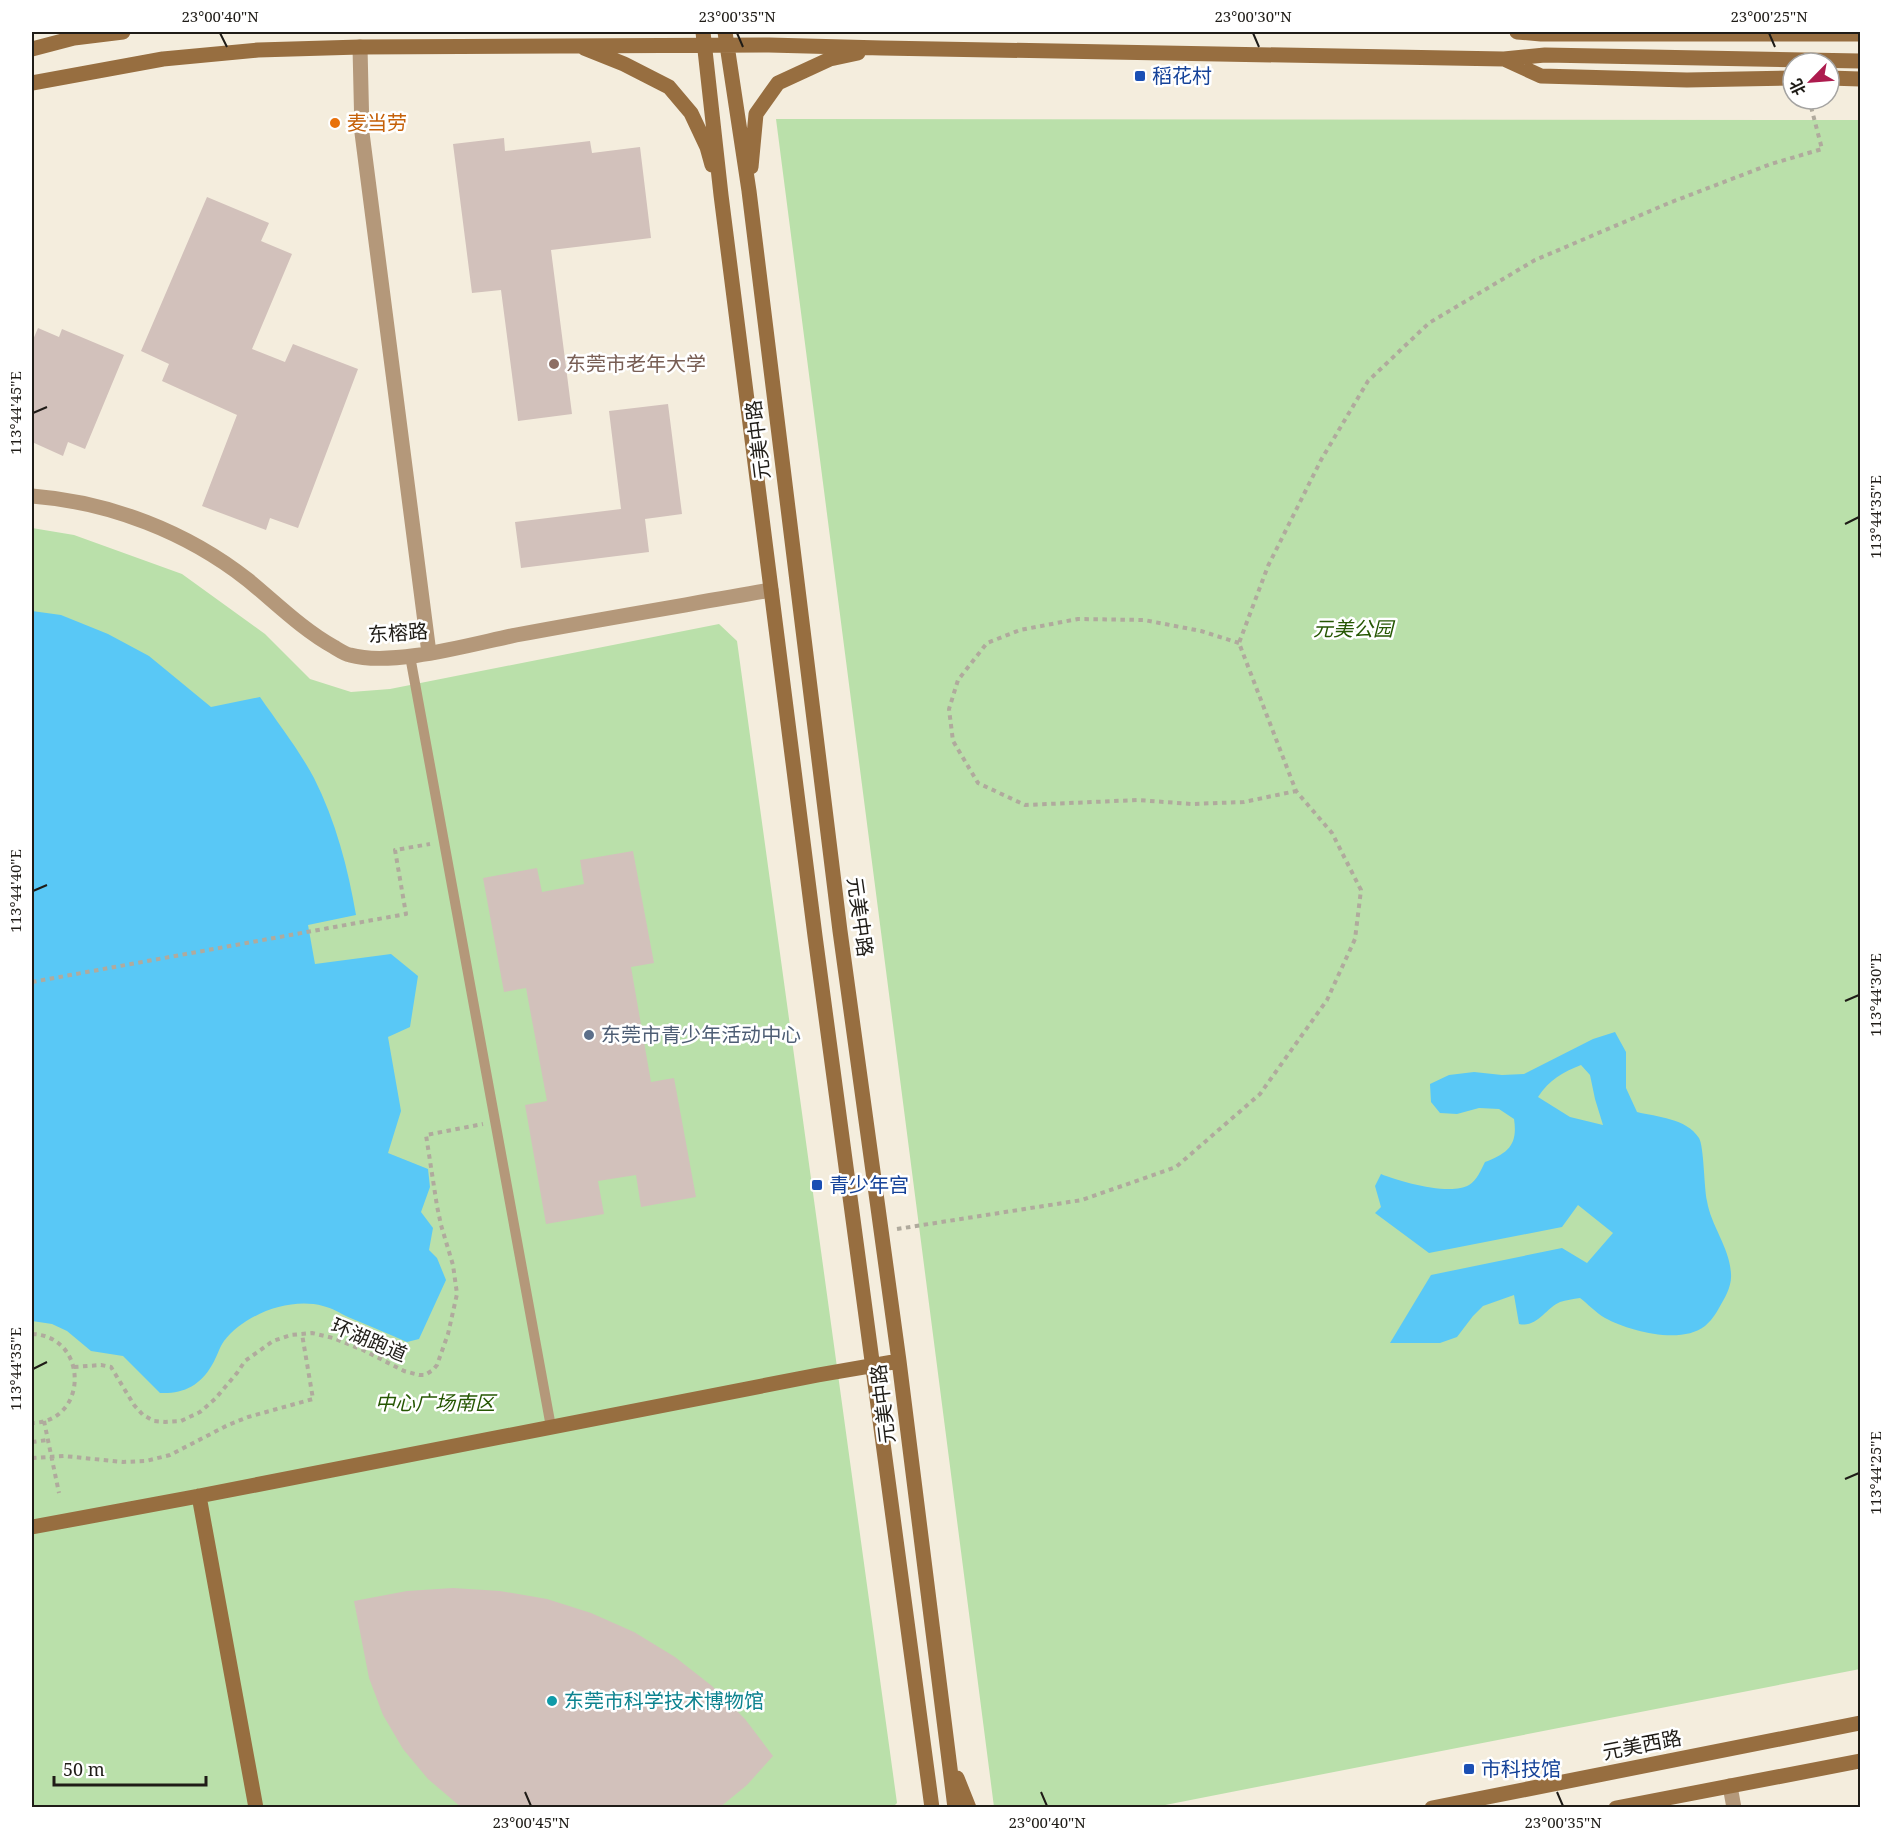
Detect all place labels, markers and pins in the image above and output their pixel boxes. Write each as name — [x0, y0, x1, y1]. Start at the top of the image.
place label: 稻花村 — [1152, 62, 1212, 89]
marker: 稻花村 — [1133, 69, 1147, 83]
place label: 麦当劳 — [347, 109, 407, 136]
marker: 麦当劳 — [328, 116, 342, 130]
place label: 东莞市老年大学 — [566, 350, 706, 377]
marker: 东莞市老年大学 — [547, 357, 561, 371]
place label: 东莞市青少年活动中心 — [601, 1021, 801, 1048]
marker: 东莞市青少年活动中心 — [582, 1028, 596, 1042]
place label: 青少年宫 — [829, 1171, 909, 1198]
marker: 青少年宫 — [810, 1178, 824, 1192]
place label: 东莞市科学技术博物馆 — [564, 1687, 764, 1714]
marker: 东莞市科学技术博物馆 — [545, 1694, 559, 1708]
place label: 市科技馆 — [1481, 1755, 1561, 1782]
marker: 市科技馆 — [1462, 1762, 1476, 1776]

